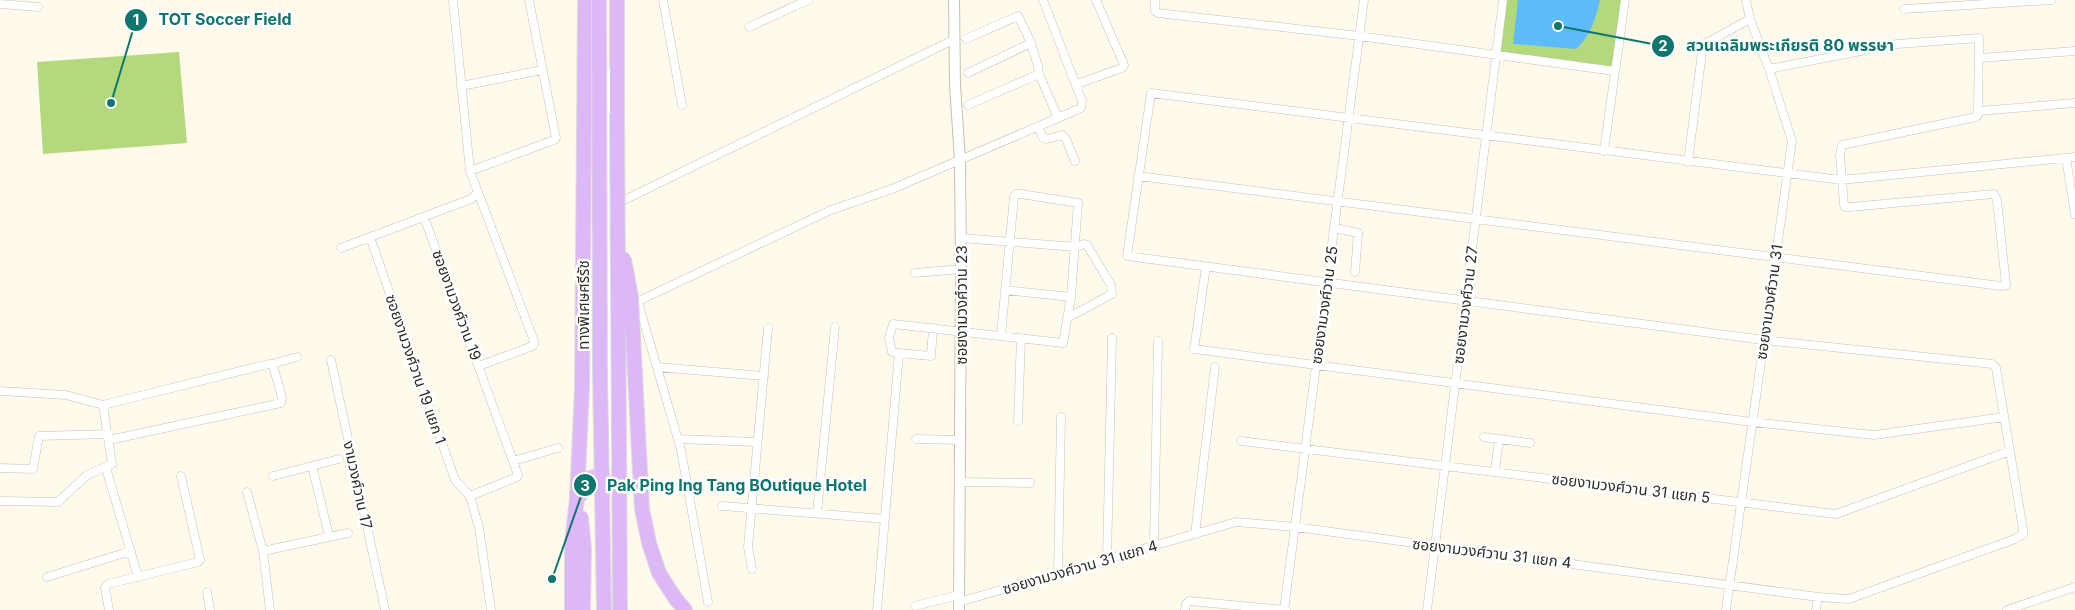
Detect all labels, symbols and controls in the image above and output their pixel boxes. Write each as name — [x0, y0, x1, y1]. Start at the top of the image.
callout: TOT Soccer Field — [123, 4, 301, 35]
text: TOT Soccer Field — [158, 9, 292, 29]
text: 1 — [133, 10, 139, 29]
callout: สวนเฉลิมพระเกียรติ 80 พรรษา — [1651, 30, 1904, 61]
text: สวนเฉลิมพระเกียรติ 80 พรรษา — [1686, 35, 1894, 55]
text: 2 — [1658, 36, 1668, 55]
street label: ซอยงามวงศ์วาน 31 — [1751, 243, 1787, 361]
street label: ซอยงามวงศ์วาน 23 — [952, 245, 971, 365]
street label: ซอยงามวงศ์วาน 25 — [1306, 245, 1342, 365]
street label: ซอยงามวงศ์วาน 27 — [1448, 245, 1482, 365]
street label: ซอยงามวงศ์วาน 19 — [428, 247, 486, 363]
street label: ทางพิเศษศรีรัช — [574, 260, 593, 350]
street label: ซอยงามวงศ์วาน 19 แยก 1 — [381, 292, 451, 446]
street label: งามวงศ์วาน 17 — [339, 439, 377, 531]
street label: ซอยงามวงศ์วาน 31 แยก 5 — [1551, 469, 1711, 507]
callout: Pak Ping Ing Tang BOutique Hotel — [572, 470, 877, 501]
text: Pak Ping Ing Tang BOutique Hotel — [607, 475, 867, 495]
text: 3 — [580, 476, 590, 495]
street label: ซอยงามวงศ์วาน 31 แยก 4 — [1411, 534, 1573, 572]
street label: ซอยงามวงศ์วาน 31 แยก 4 — [1000, 536, 1160, 598]

